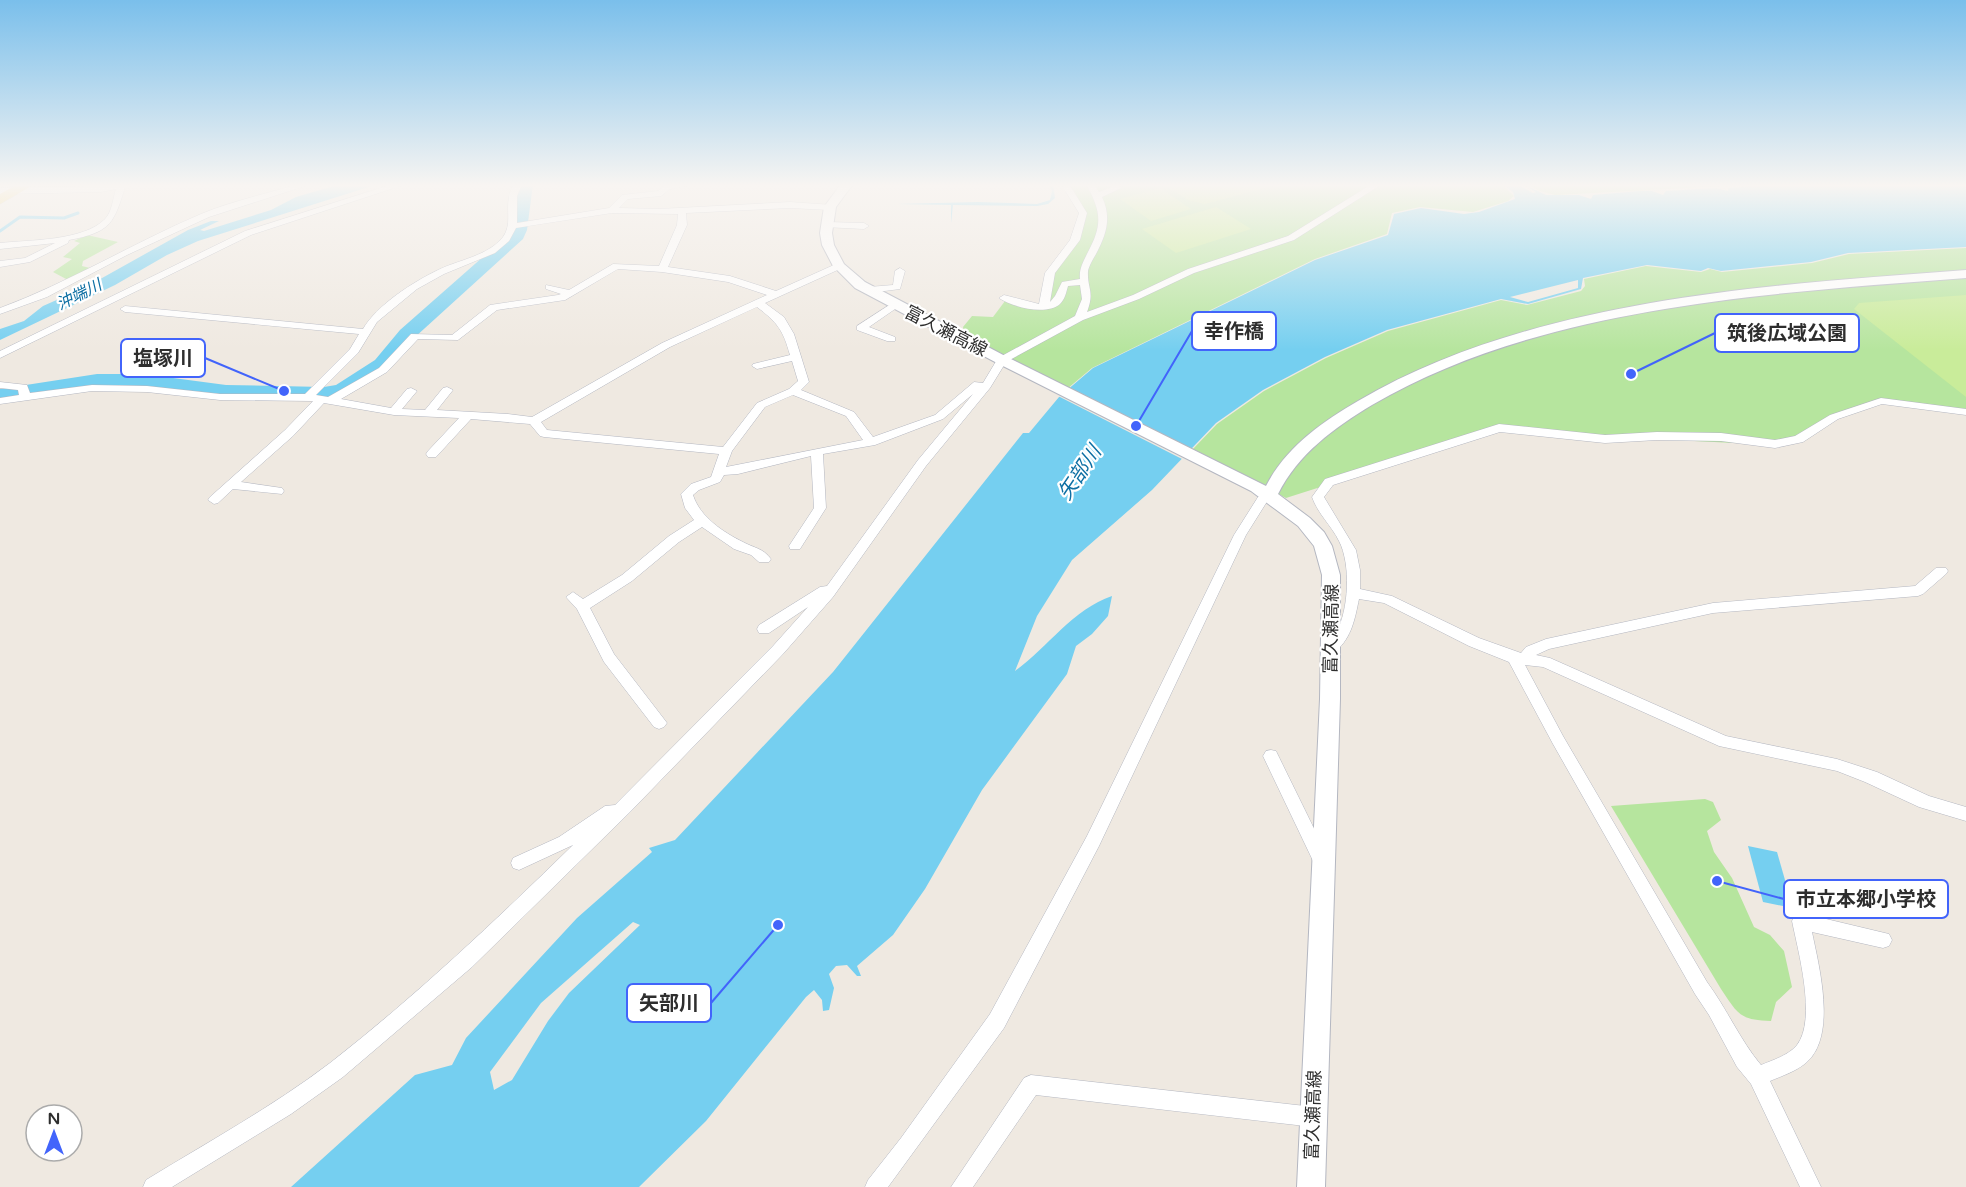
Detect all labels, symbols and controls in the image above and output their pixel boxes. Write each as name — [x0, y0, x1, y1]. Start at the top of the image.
water label: 沖端川 — [53, 274, 107, 315]
street label: 富久瀬高線 — [901, 301, 991, 361]
callout: 幸作橋 — [1192, 312, 1276, 350]
callout: 筑後広域公園 — [1715, 314, 1859, 352]
text: 幸作橋 — [1204, 320, 1264, 344]
text: 筑後広域公園 — [1727, 322, 1847, 346]
callout: 塩塚川 — [121, 339, 205, 377]
text: 塩塚川 — [133, 347, 193, 371]
water label: 矢部川 — [1053, 440, 1108, 505]
street label: 富久瀬高線 — [1319, 584, 1343, 674]
callout: 市立本郷小学校 — [1784, 880, 1948, 918]
text: 市立本郷小学校 — [1796, 888, 1936, 912]
callout: 矢部川 — [627, 984, 711, 1022]
text: 矢部川 — [639, 992, 699, 1016]
street label: 富久瀬高線 — [1300, 1070, 1326, 1160]
north arrow — [24, 1103, 84, 1163]
text: N — [48, 1109, 60, 1129]

